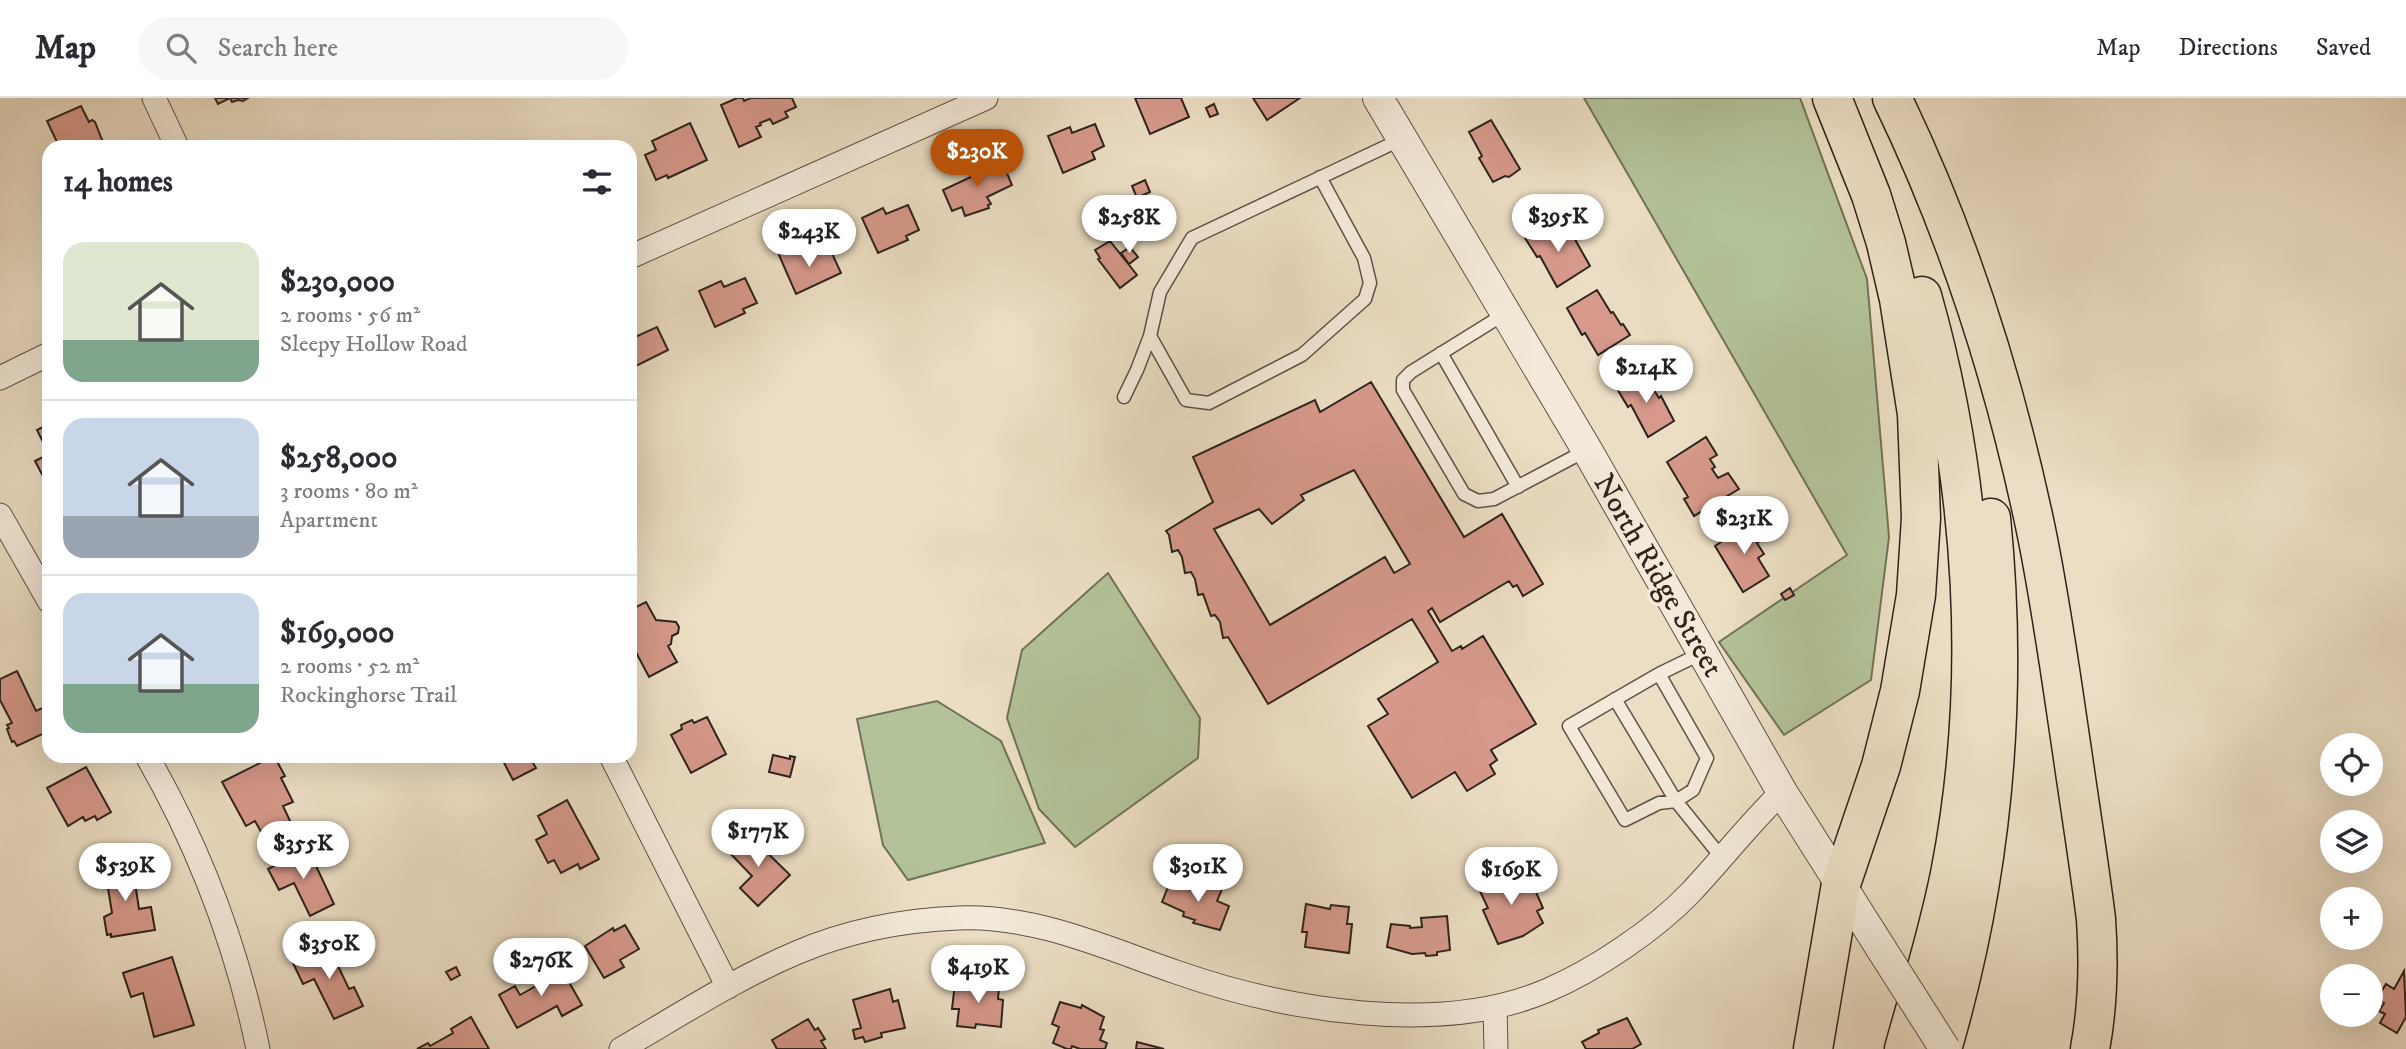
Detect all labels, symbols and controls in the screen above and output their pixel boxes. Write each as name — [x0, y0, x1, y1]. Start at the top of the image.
search box — [138, 17, 628, 80]
text: Map — [35, 28, 96, 69]
icon: search — [162, 29, 200, 67]
text: Search here — [218, 32, 338, 65]
text: Map — [2096, 33, 2141, 63]
text: Directions — [2179, 33, 2278, 63]
text: Saved — [2316, 33, 2371, 63]
pin: $230K — [928, 130, 1026, 189]
text: $230K — [947, 137, 1007, 166]
icon: filters — [578, 163, 616, 201]
text: 14 homes — [63, 164, 173, 201]
pin: $395K — [1509, 194, 1607, 254]
pin: $258K — [1080, 195, 1178, 255]
text: $395K — [1528, 202, 1588, 231]
text: $258K — [1098, 203, 1160, 232]
pin: $243K — [760, 209, 858, 269]
text: $243K — [778, 217, 840, 246]
text: $230,000 — [280, 264, 395, 301]
icon: home — [119, 270, 203, 354]
text: 2 rooms · 56 m² — [280, 301, 420, 330]
text: Sleepy Hollow Road — [280, 330, 468, 359]
pin: $214K — [1597, 345, 1695, 405]
text: $214K — [1615, 353, 1677, 382]
text: $258,000 — [280, 440, 397, 477]
icon: home — [119, 446, 203, 530]
street label: North Ridge Street — [1585, 468, 1731, 684]
text: 3 rooms · 80 m² — [280, 477, 418, 506]
pin: $231K — [1695, 496, 1793, 556]
text: $231K — [1715, 504, 1773, 533]
text: Apartment — [280, 506, 378, 535]
text: $169,000 — [280, 615, 394, 652]
icon: home — [119, 621, 203, 705]
text: 2 rooms · 52 m² — [280, 652, 419, 681]
text: Rockinghorse Trail — [280, 681, 457, 710]
map controls — [2320, 733, 2383, 1027]
button: locate — [2320, 733, 2383, 796]
pin: $177K — [709, 810, 807, 869]
button: layers — [2320, 810, 2383, 873]
text: $177K — [727, 817, 789, 846]
pin: $355K — [254, 822, 352, 881]
text: $355K — [273, 829, 333, 858]
pin: $539K — [76, 844, 174, 903]
pin: $301K — [1149, 844, 1247, 904]
pin: $169K — [1462, 848, 1560, 907]
text: $539K — [95, 851, 155, 880]
text: $301K — [1169, 852, 1227, 881]
text: $169K — [1481, 855, 1541, 884]
button: + — [2320, 887, 2383, 950]
pin: $350K — [280, 922, 378, 981]
text: $350K — [298, 929, 360, 958]
pin: $276K — [492, 939, 590, 998]
text: $276K — [509, 946, 573, 975]
pin: $419K — [929, 946, 1027, 1005]
text: $419K — [947, 953, 1009, 982]
button: − — [2320, 964, 2383, 1027]

